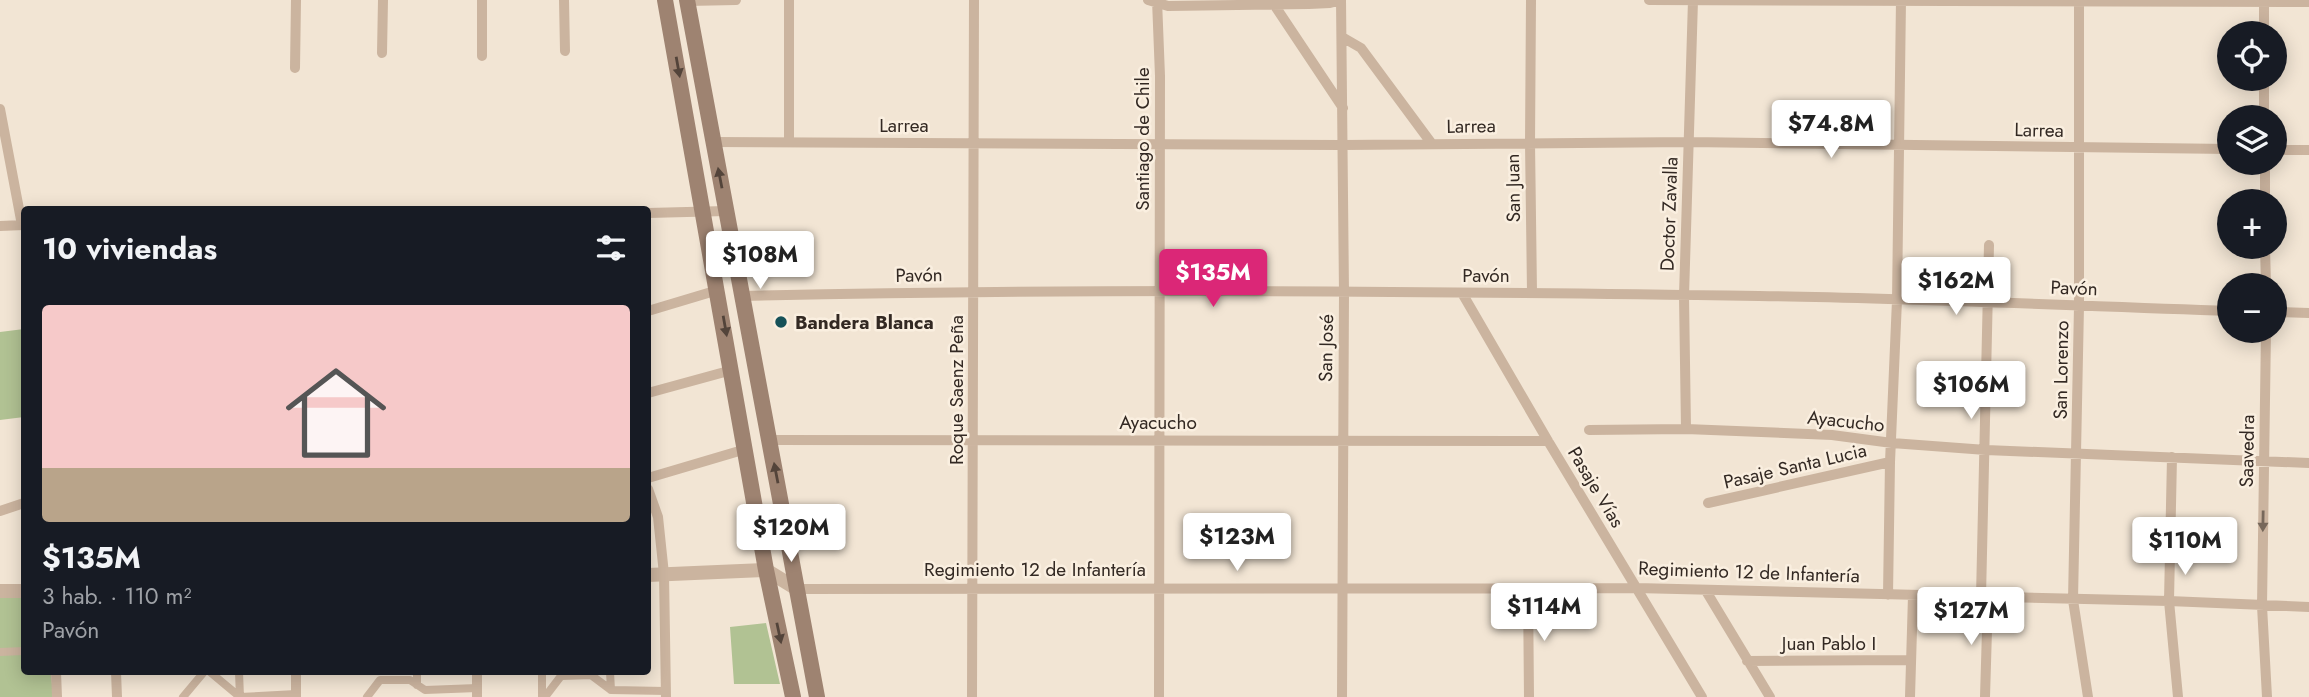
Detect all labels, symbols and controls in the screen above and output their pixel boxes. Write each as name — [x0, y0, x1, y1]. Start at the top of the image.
map controls — [2217, 21, 2287, 343]
button: locate — [2217, 21, 2287, 91]
one-way arrow — [672, 56, 683, 78]
street label: Santiago de Chile — [1129, 67, 1156, 211]
pin: $74.8M — [1774, 100, 1888, 160]
button: layers — [2217, 105, 2287, 175]
text: $74.8M — [1788, 106, 1874, 140]
street label: Larrea — [879, 112, 929, 139]
street label: Larrea — [1446, 112, 1496, 140]
street label: Larrea — [2014, 116, 2064, 144]
street label: San Juan — [1499, 153, 1527, 223]
street label: Doctor Zavalla — [1654, 156, 1684, 272]
one-way arrow — [714, 166, 725, 188]
button: + — [2217, 189, 2287, 259]
text: 10 viviendas — [42, 227, 217, 270]
icon: filters — [592, 229, 630, 267]
pin: $108M — [711, 232, 809, 291]
text: $108M — [722, 237, 798, 271]
pin: $135M — [1164, 250, 1262, 309]
text: $135M — [1175, 255, 1251, 289]
pin: $162M — [1907, 258, 2005, 317]
street label: Pavón — [895, 261, 943, 289]
street label: Pavón — [1462, 262, 1510, 289]
text: $162M — [1918, 263, 1994, 297]
button: − — [2217, 273, 2287, 343]
street label: Pavón — [2050, 274, 2098, 302]
place label: Bandera Blanca — [795, 309, 934, 336]
marker: Bandera Blanca — [773, 314, 789, 330]
street label: San José — [1312, 314, 1340, 382]
street label: Roque Saenz Peña — [943, 315, 970, 465]
one-way arrow — [720, 316, 731, 338]
street label: San Lorenzo — [2047, 320, 2075, 420]
icon: home — [273, 350, 399, 476]
pin: $106M — [1922, 362, 2020, 421]
text: $106M — [1932, 367, 2010, 401]
street label: Ayacucho — [1806, 404, 1886, 438]
street label: Ayacucho — [1119, 409, 1197, 436]
street label: Saavedra — [2233, 414, 2261, 488]
street label: Pasaje Santa Lucia — [1721, 436, 1869, 496]
street label: Pasaje Vías — [1561, 441, 1631, 533]
one-way arrow — [770, 462, 781, 484]
pin: $120M — [742, 504, 840, 564]
text: $120M — [753, 510, 829, 544]
one-way arrow — [2258, 511, 2269, 533]
pin: $123M — [1188, 514, 1286, 573]
pin: $110M — [2136, 518, 2234, 577]
text: $123M — [1199, 519, 1275, 553]
text: $110M — [2148, 523, 2222, 557]
text: $135M — [42, 536, 141, 579]
street label: Regimiento 12 de Infantería — [1638, 555, 1860, 589]
street label: Regimiento 12 de Infantería — [924, 556, 1146, 583]
text: 3 hab. · 110 m² — [42, 579, 191, 613]
pin: $114M — [1495, 584, 1593, 643]
pin: $127M — [1922, 588, 2020, 647]
text: $114M — [1507, 589, 1581, 623]
text: $127M — [1933, 593, 2009, 627]
text: Pavón — [42, 613, 99, 647]
one-way arrow — [774, 622, 785, 644]
street label: Juan Pablo I — [1779, 630, 1876, 657]

